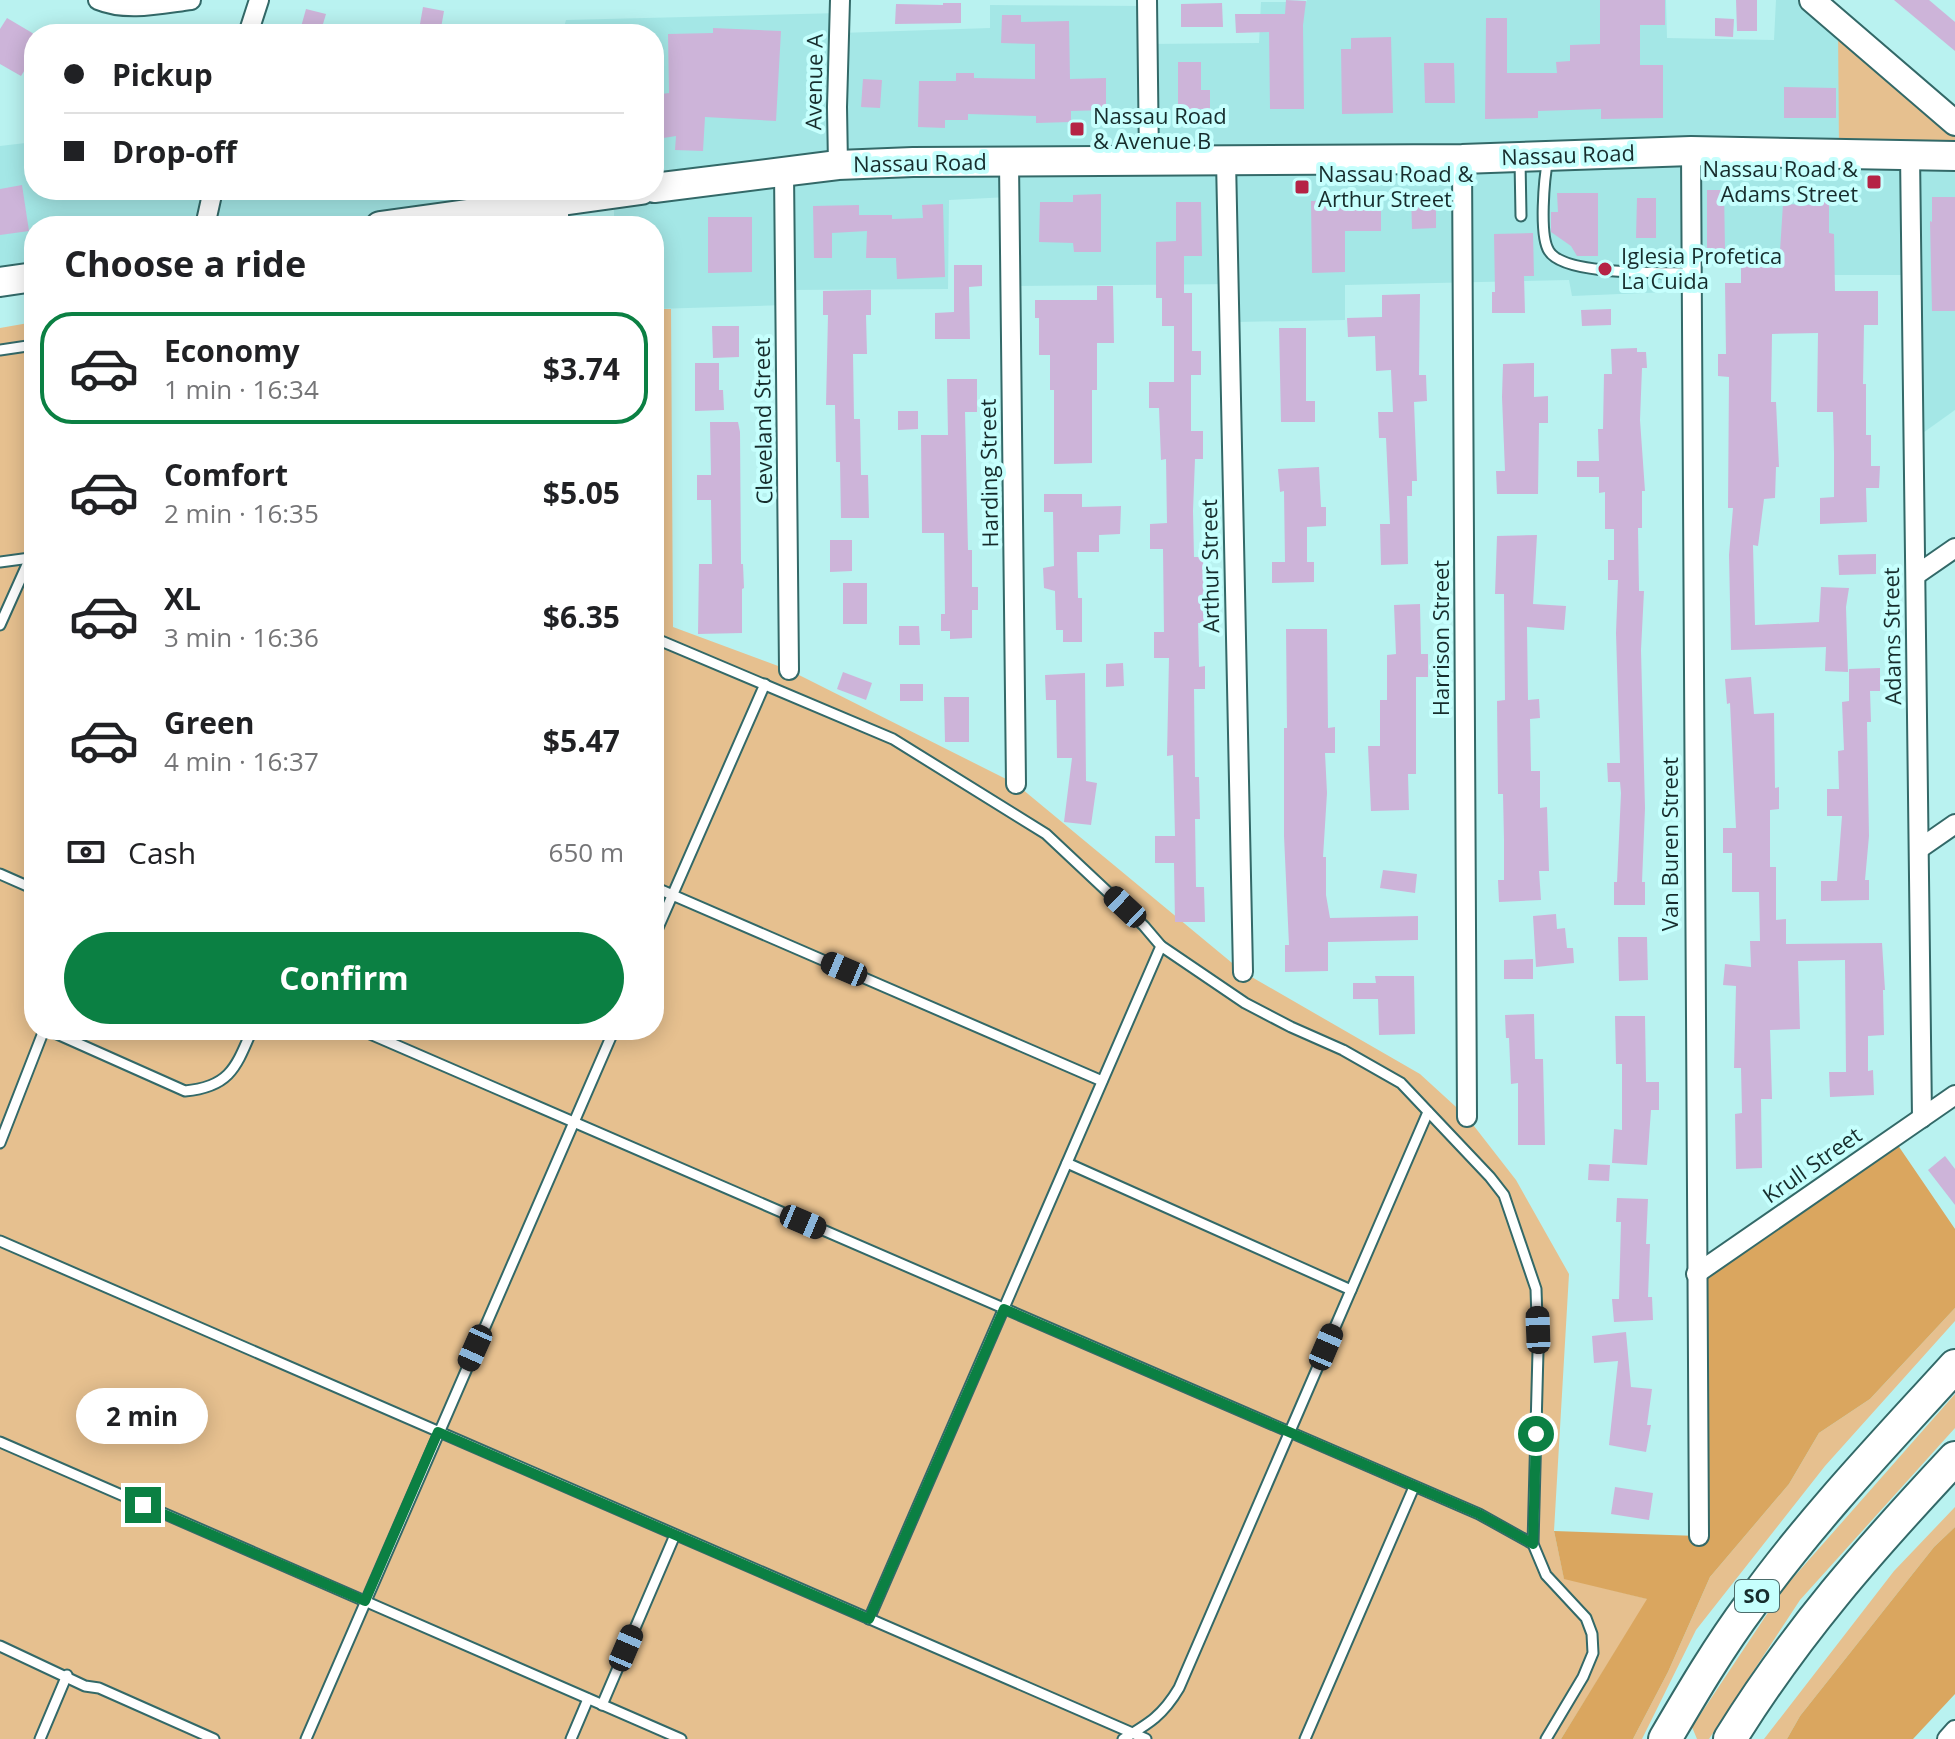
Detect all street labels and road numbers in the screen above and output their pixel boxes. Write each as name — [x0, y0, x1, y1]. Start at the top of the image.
street label: Avenue A — [797, 34, 829, 130]
street label: Nassau Road — [1501, 137, 1635, 171]
street label: Nassau Road — [853, 146, 987, 178]
street label: Cleveland Street — [746, 337, 778, 505]
street label: Harding Street — [972, 398, 1004, 548]
street label: Arthur Street — [1193, 499, 1225, 633]
street label: Harrison Street — [1425, 560, 1455, 716]
street label: Adams Street — [1875, 567, 1907, 705]
street label: Van Buren Street — [1654, 757, 1684, 931]
street label: Krull Street — [1756, 1119, 1867, 1209]
road number: SO — [1735, 1580, 1779, 1612]

